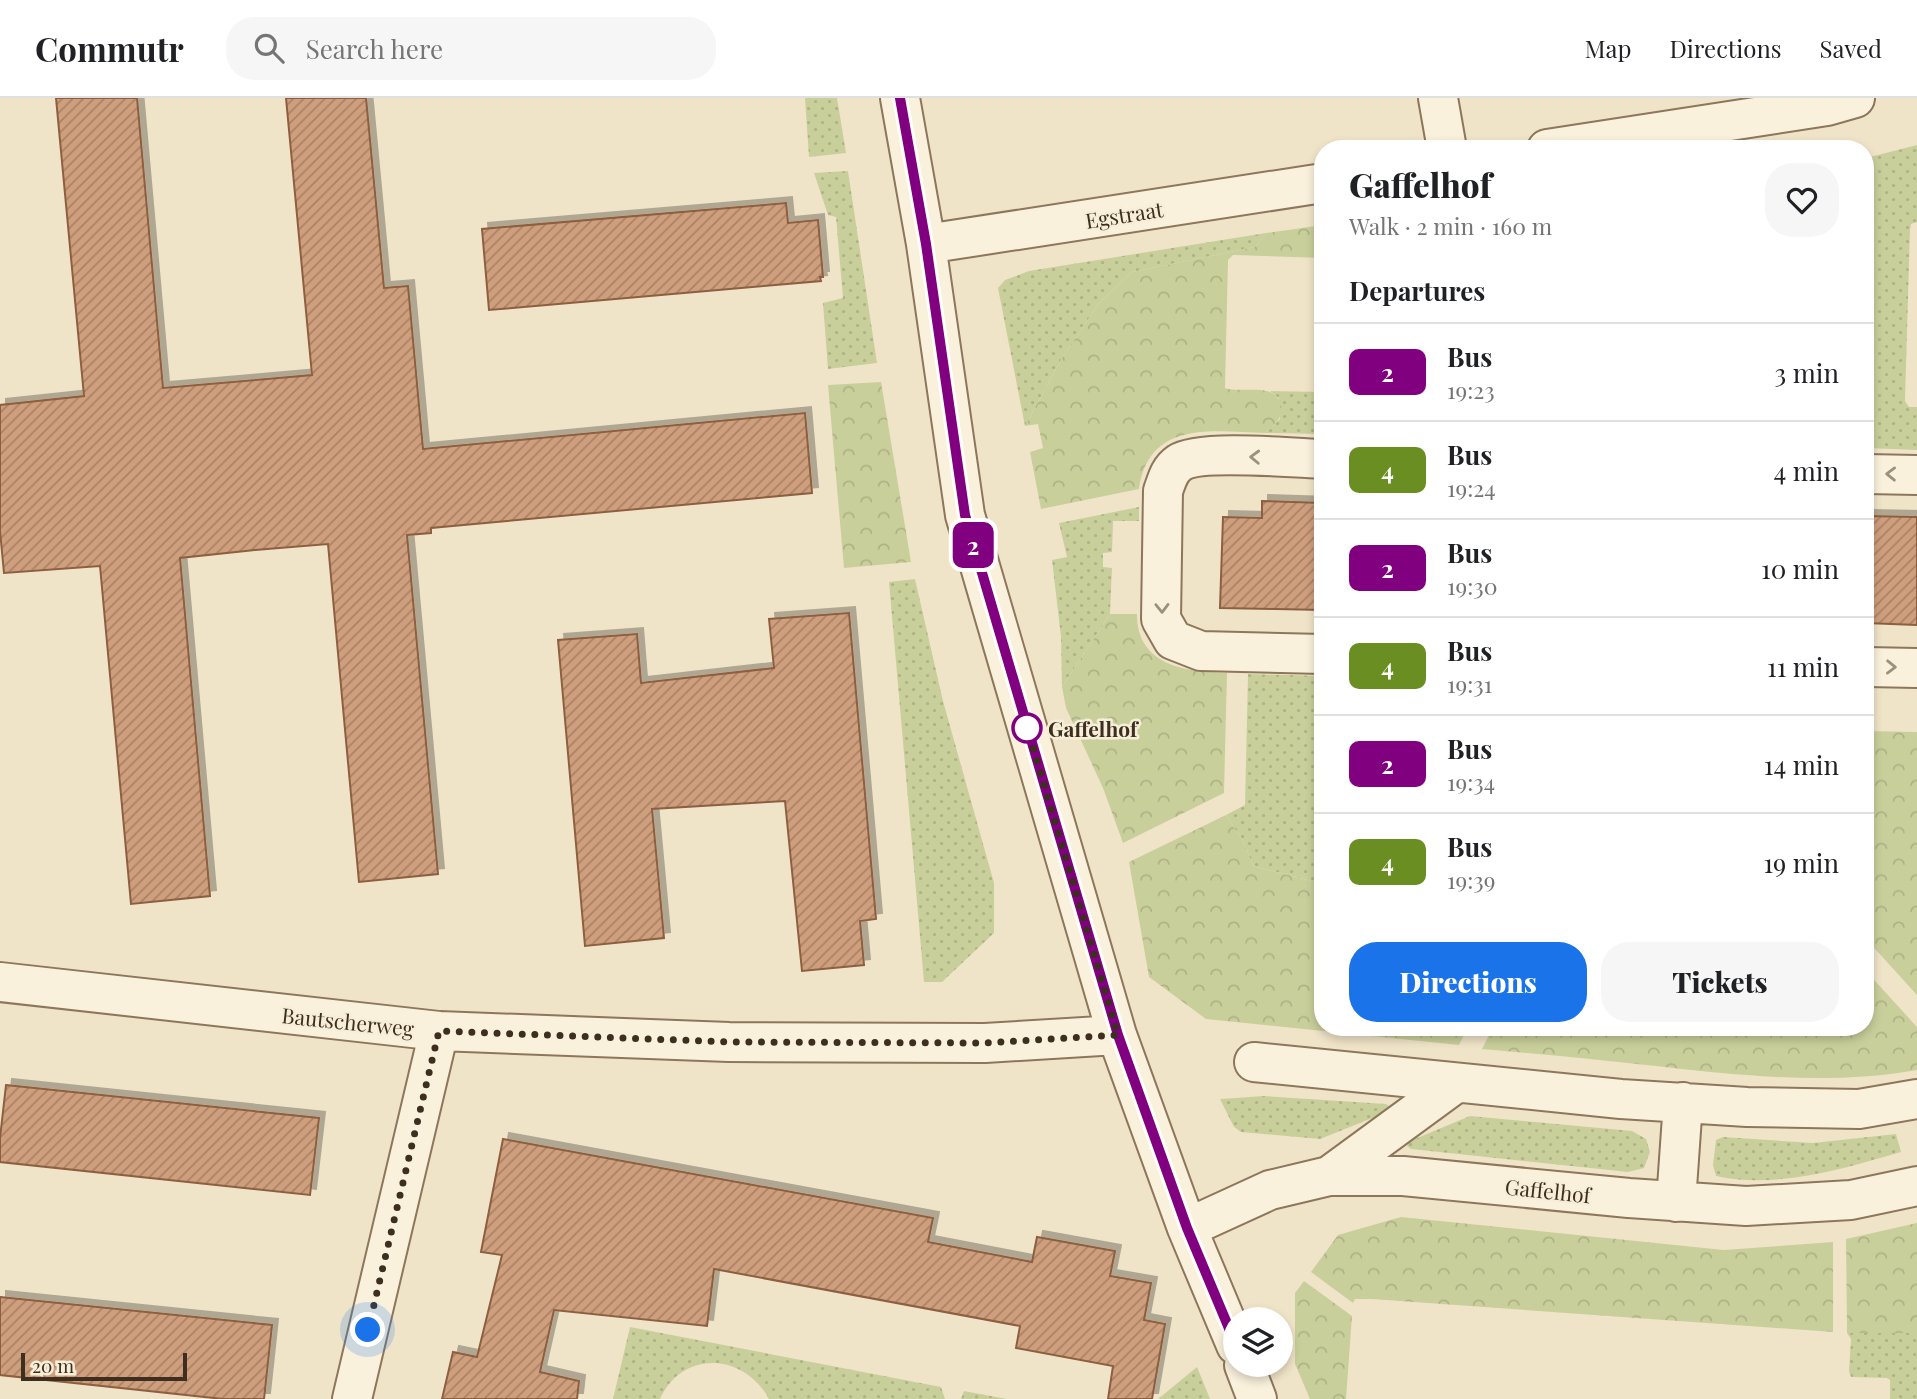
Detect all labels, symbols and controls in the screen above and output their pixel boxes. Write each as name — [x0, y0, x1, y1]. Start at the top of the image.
search box — [226, 17, 716, 80]
text: Commutr — [35, 26, 184, 70]
icon: search — [250, 29, 288, 67]
text: Search here — [306, 31, 443, 66]
text: Map — [1585, 32, 1631, 64]
text: Directions — [1669, 32, 1782, 64]
text: Saved — [1820, 32, 1882, 64]
text: Gaffelhof — [1349, 162, 1491, 206]
button: heart — [1765, 163, 1839, 237]
street label: Egstraat — [1083, 194, 1165, 234]
text: Walk · 2 min · 160 m — [1349, 210, 1552, 241]
text: Departures — [1349, 273, 1485, 308]
text: Bus — [1447, 339, 1492, 374]
text: 3 min — [1775, 355, 1839, 390]
text: 2 — [1381, 356, 1394, 388]
text: 19:23 — [1447, 374, 1495, 405]
text: Bus — [1447, 437, 1492, 472]
one-way arrow — [1249, 450, 1260, 465]
text: 4 min — [1773, 453, 1839, 488]
text: 4 — [1381, 454, 1394, 486]
one-way arrow — [1885, 467, 1896, 482]
text: 19:24 — [1447, 472, 1496, 503]
line badge: 2 — [950, 522, 996, 568]
text: 2 — [967, 529, 979, 561]
text: Bus — [1447, 535, 1492, 570]
text: 10 min — [1761, 551, 1839, 586]
text: 2 — [1381, 552, 1394, 584]
text: 19:30 — [1447, 570, 1498, 601]
one-way arrow — [1154, 603, 1169, 614]
text: Bus — [1447, 633, 1492, 668]
text: 11 min — [1767, 649, 1839, 684]
text: 4 — [1381, 650, 1394, 682]
one-way arrow — [1886, 659, 1897, 675]
text: 19:31 — [1447, 668, 1492, 699]
marker: Gaffelhof — [1012, 713, 1042, 743]
place label: Gaffelhof — [1048, 714, 1140, 742]
text: Bus — [1447, 731, 1492, 766]
text: 14 min — [1764, 747, 1839, 782]
text: 2 — [1381, 748, 1394, 780]
text: 19:34 — [1447, 766, 1495, 797]
text: Bus — [1447, 829, 1492, 864]
text: 19 min — [1763, 845, 1839, 880]
text: 4 — [1381, 846, 1394, 878]
text: 19:39 — [1447, 864, 1495, 895]
button: Directions — [1349, 942, 1587, 1022]
button: Tickets — [1601, 942, 1839, 1022]
street label: Bautscherweg — [281, 1000, 415, 1042]
street label: Gaffelhof — [1504, 1172, 1594, 1209]
map controls — [1223, 1307, 1293, 1377]
button: layers — [1223, 1307, 1293, 1377]
your location — [350, 1312, 385, 1347]
scale bar — [21, 1350, 187, 1382]
text: 20 m — [32, 1352, 74, 1378]

